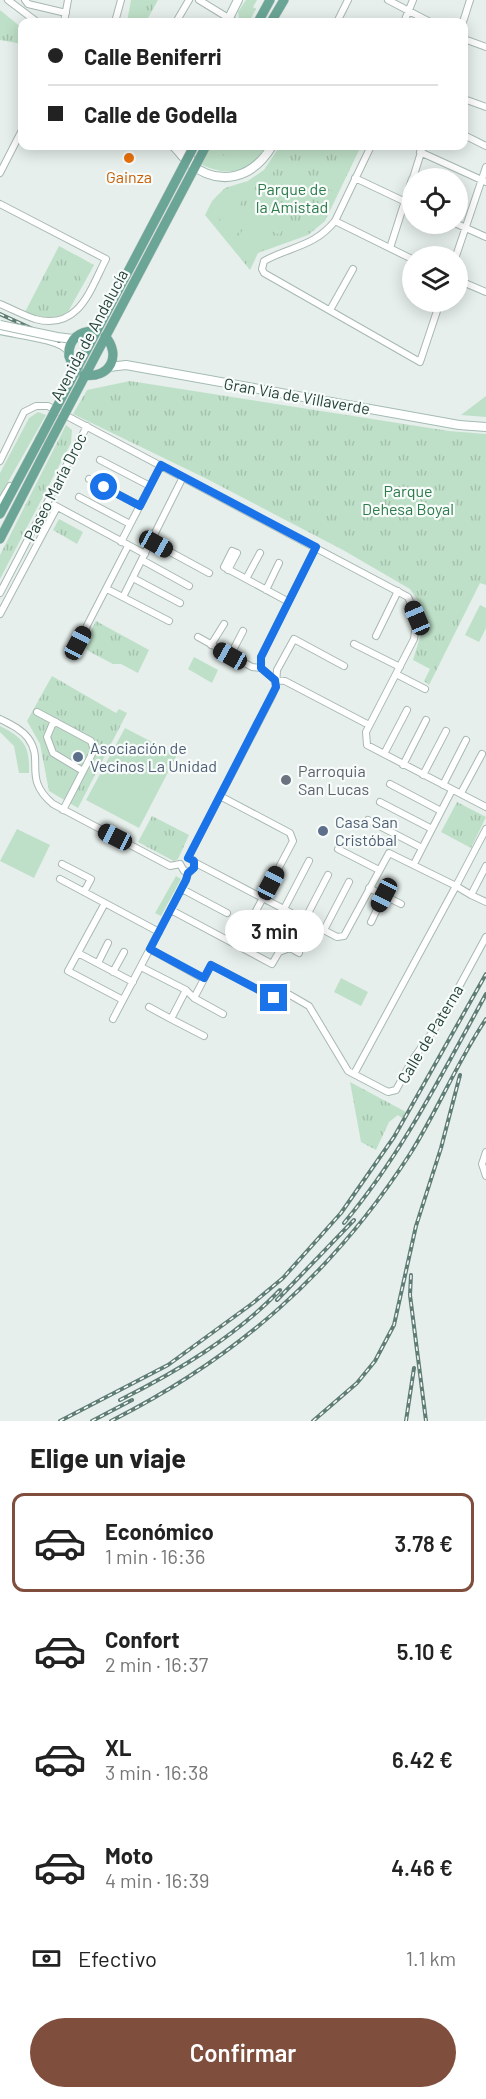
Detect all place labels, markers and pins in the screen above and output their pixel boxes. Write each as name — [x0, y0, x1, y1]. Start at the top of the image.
marker: Gainza — [122, 151, 136, 165]
place label: Gainza — [106, 167, 152, 186]
place label: Asociación de Vecinos La Unidad — [90, 738, 217, 775]
marker: Asociación de Vecinos La Unidad — [71, 750, 85, 764]
place label: Parroquia San Lucas — [298, 761, 369, 798]
marker: Parroquia San Lucas — [279, 773, 293, 787]
place label: Casa San Cristóbal — [335, 812, 398, 849]
marker: Casa San Cristóbal — [316, 824, 330, 838]

